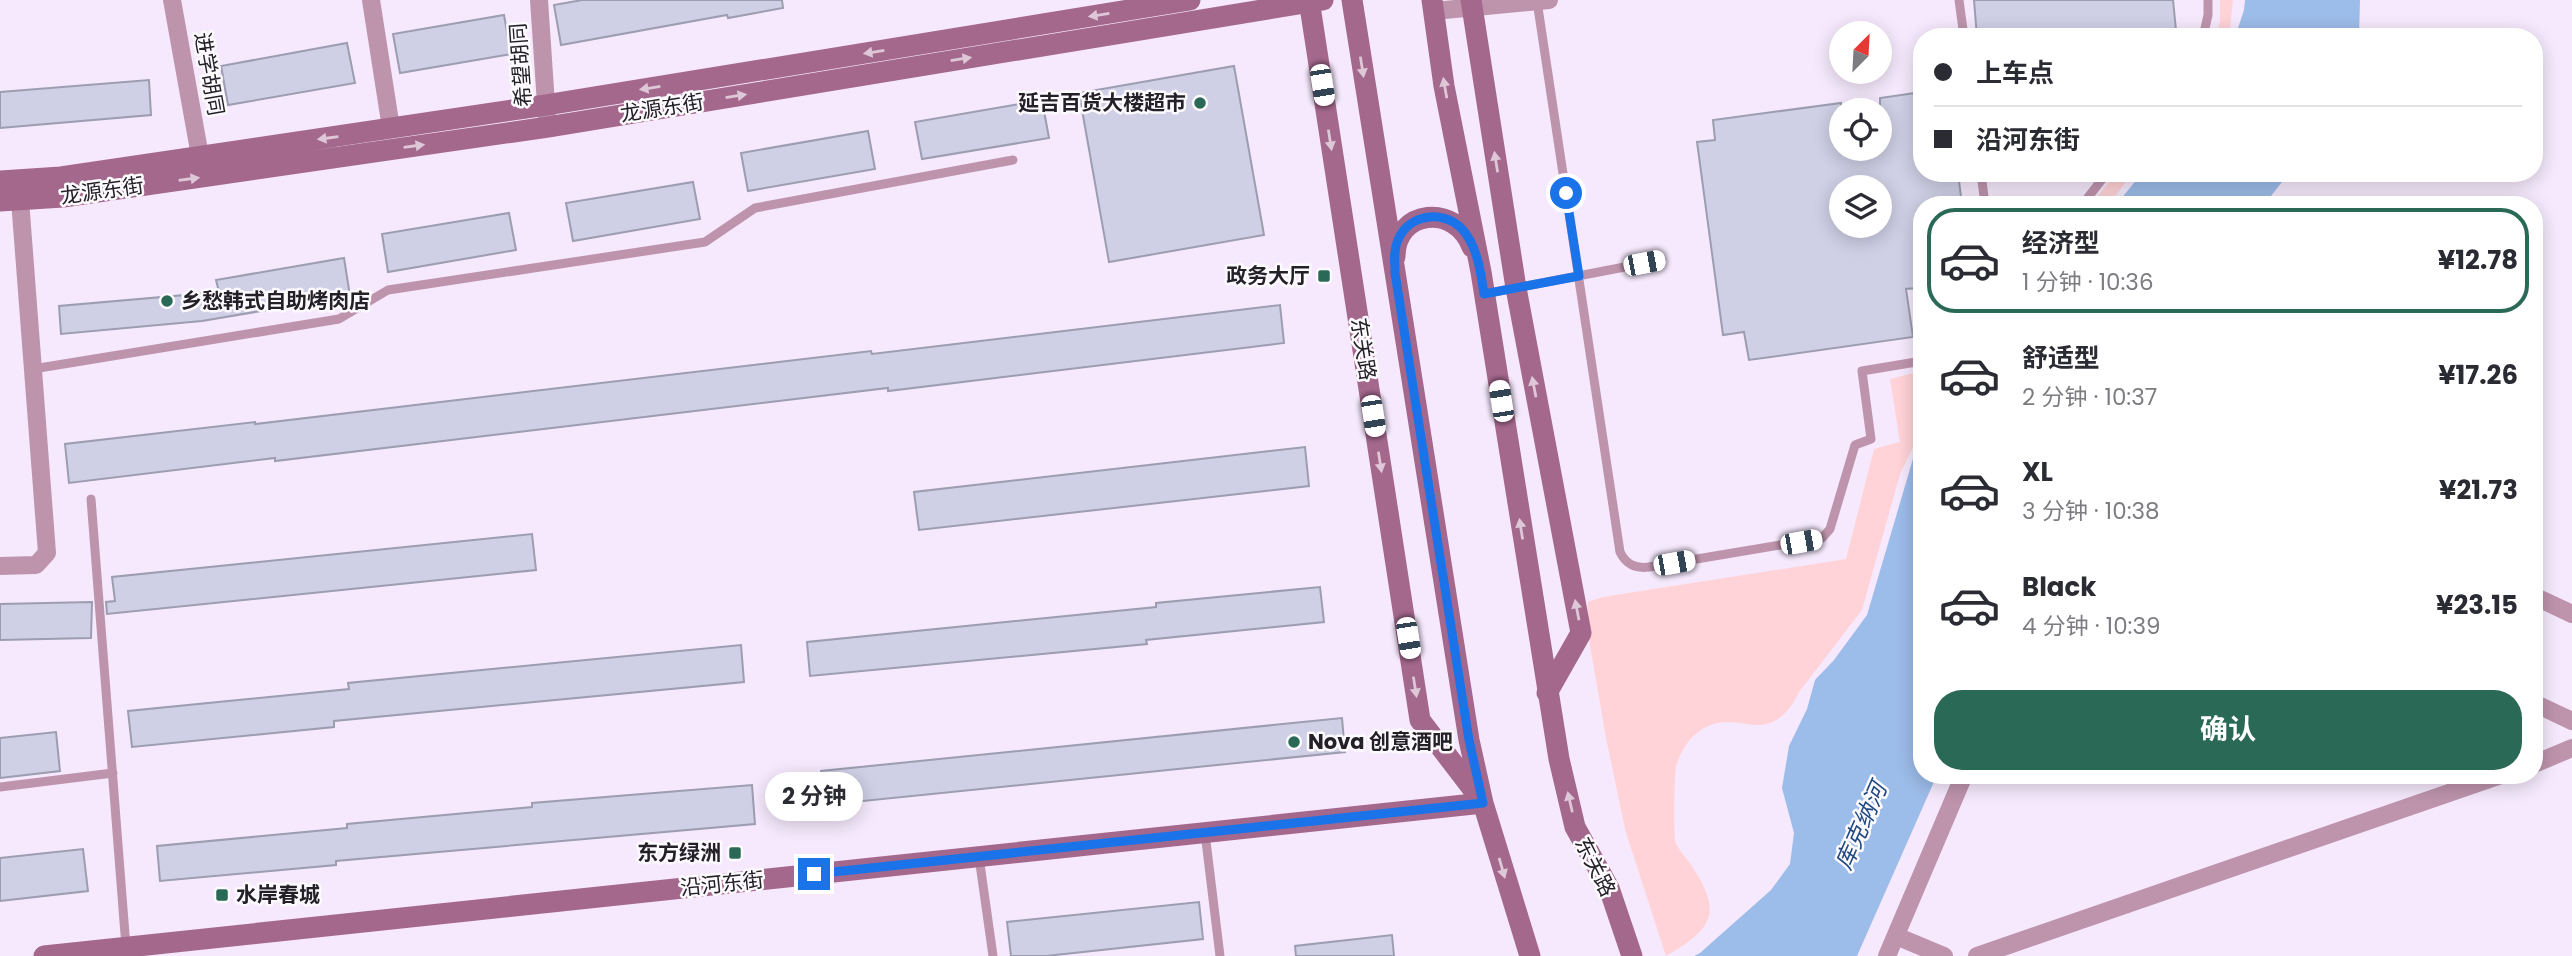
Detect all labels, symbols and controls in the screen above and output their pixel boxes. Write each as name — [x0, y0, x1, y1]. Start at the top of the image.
one-way arrow — [1088, 10, 1110, 21]
north arrow — [1829, 21, 1892, 84]
map controls — [1829, 21, 1892, 238]
street label: 希望胡同 — [503, 22, 538, 108]
street label: 进学胡同 — [188, 30, 231, 118]
one-way arrow — [863, 47, 885, 58]
one-way arrow — [950, 53, 972, 64]
text: 上车点 — [1976, 55, 2054, 91]
one-way arrow — [1357, 57, 1368, 79]
car — [1309, 63, 1336, 107]
one-way arrow — [1439, 77, 1450, 99]
one-way arrow — [639, 83, 661, 94]
street label: 龙源东街 — [618, 87, 706, 128]
place label: 延吉百货大楼超市 — [1018, 88, 1186, 117]
one-way arrow — [725, 90, 747, 101]
marker: 延吉百货大楼超市 — [1192, 95, 1208, 111]
button: locate — [1829, 98, 1892, 161]
text: 沿河东街 — [1976, 122, 2080, 158]
one-way arrow — [1325, 129, 1336, 151]
one-way arrow — [317, 132, 339, 143]
one-way arrow — [404, 141, 426, 152]
one-way arrow — [1491, 151, 1502, 173]
street label: 龙源东街 — [58, 170, 146, 211]
one-way arrow — [178, 173, 200, 184]
button: layers — [1829, 175, 1892, 238]
route start — [1550, 177, 1582, 209]
text: 经济型 — [2022, 225, 2100, 261]
icon: car — [1938, 229, 2001, 292]
text: ¥12.78 — [2438, 242, 2518, 278]
car — [1622, 249, 1667, 277]
place label: 政务大厅 — [1226, 261, 1310, 290]
text: 1 分钟 · 10:36 — [2022, 266, 2154, 298]
marker: 政务大厅 — [1316, 268, 1332, 284]
place label: 乡愁韩式自助烤肉店 — [181, 286, 370, 315]
marker: 乡愁韩式自助烤肉店 — [159, 293, 175, 309]
street label: 东关路 — [1344, 316, 1383, 382]
text: 舒适型 — [2022, 340, 2100, 376]
icon: car — [1938, 344, 2001, 407]
text: ¥17.26 — [2438, 357, 2518, 393]
one-way arrow — [1529, 376, 1540, 398]
car — [1488, 379, 1515, 423]
text: 2 分钟 · 10:37 — [2022, 381, 2157, 413]
car — [1360, 394, 1387, 438]
one-way arrow — [1375, 451, 1386, 473]
text: XL — [2022, 454, 2053, 490]
icon: car — [1938, 459, 2001, 522]
text: ¥21.73 — [2439, 472, 2518, 508]
text: 3 分钟 · 10:38 — [2022, 495, 2160, 527]
one-way arrow — [1515, 518, 1526, 540]
car — [1779, 528, 1824, 556]
car — [1652, 549, 1697, 577]
text: Black — [2022, 569, 2096, 605]
icon: car — [1938, 574, 2001, 637]
text: ¥23.15 — [2436, 587, 2518, 623]
one-way arrow — [1571, 599, 1582, 621]
text: 4 分钟 · 10:39 — [2022, 610, 2161, 642]
car — [1395, 616, 1422, 660]
one-way arrow — [1410, 676, 1421, 698]
button: 确认 — [1934, 690, 2522, 770]
place label: Nova 创意酒吧 — [1308, 727, 1453, 756]
marker: Nova 创意酒吧 — [1286, 734, 1302, 750]
callout: 2 分钟 — [765, 772, 863, 822]
water label: 库克纳河 — [1828, 774, 1896, 875]
text: 2 分钟 — [782, 780, 846, 812]
one-way arrow — [1564, 791, 1575, 813]
street label: 东关路 — [1568, 832, 1623, 901]
place label: 东方绿洲 — [637, 838, 721, 867]
marker: 东方绿洲 — [727, 845, 743, 861]
route end — [798, 858, 830, 890]
one-way arrow — [1497, 858, 1508, 880]
street label: 沿河东街 — [679, 865, 765, 902]
place label: 水岸春城 — [236, 880, 320, 909]
marker: 水岸春城 — [214, 887, 230, 903]

